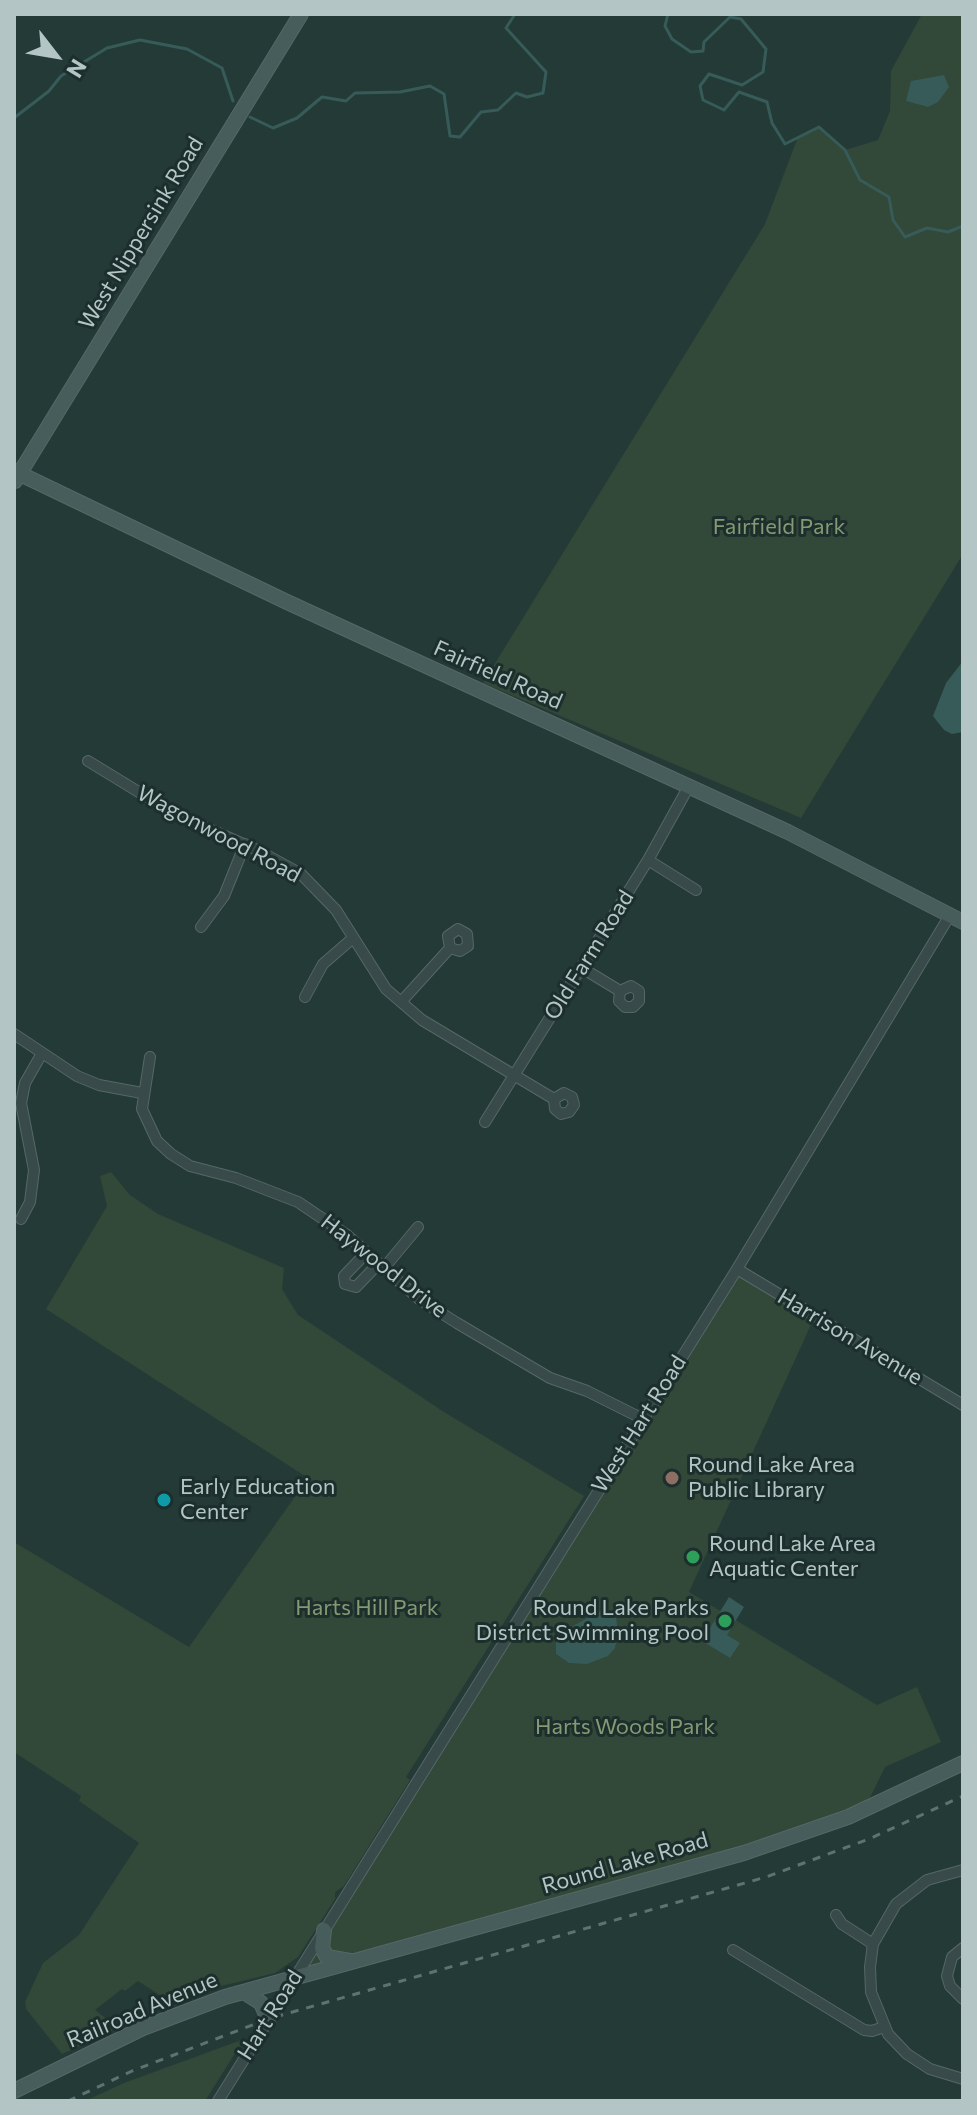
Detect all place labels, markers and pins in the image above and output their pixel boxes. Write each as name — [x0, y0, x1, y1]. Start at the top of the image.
place label: Round Lake Area Public Library — [688, 1452, 855, 1504]
marker: Round Lake Area Public Library — [663, 1469, 681, 1487]
place label: Early Education Center — [180, 1474, 335, 1526]
marker: Early Education Center — [155, 1491, 173, 1509]
place label: Round Lake Area Aquatic Center — [709, 1531, 876, 1582]
marker: Round Lake Area Aquatic Center — [684, 1548, 702, 1566]
place label: Round Lake Parks District Swimming Pool — [476, 1595, 709, 1646]
marker: Round Lake Parks District Swimming Pool — [716, 1612, 734, 1630]

